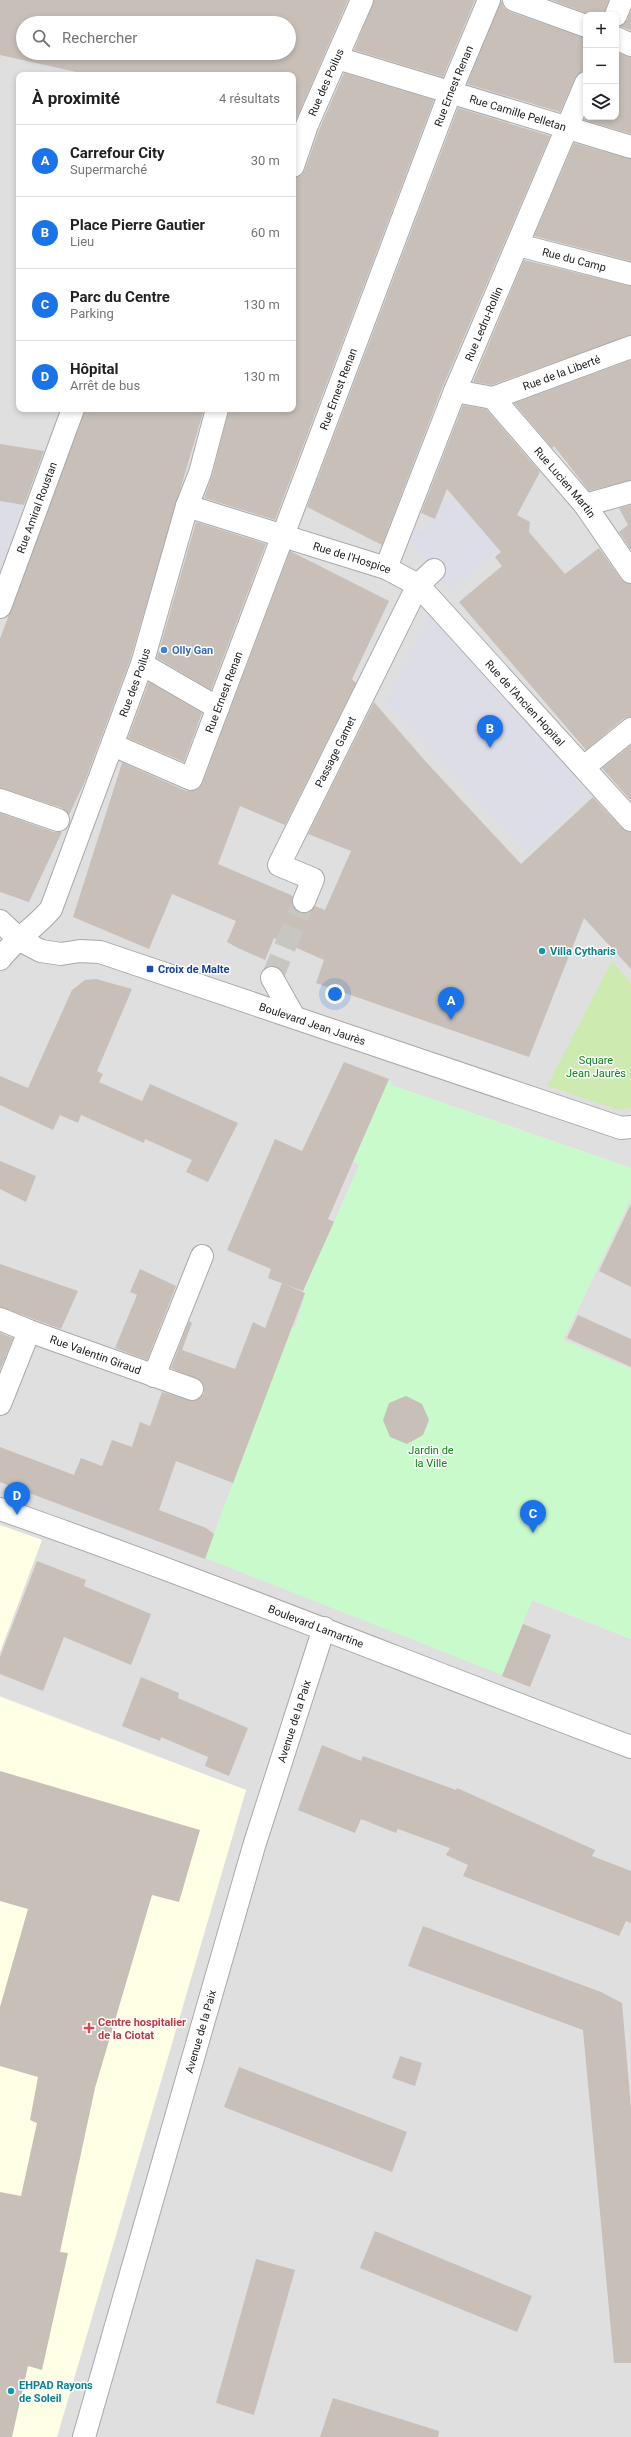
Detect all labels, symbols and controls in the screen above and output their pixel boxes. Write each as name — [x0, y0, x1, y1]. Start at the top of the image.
map controls — [583, 12, 619, 120]
button: + — [583, 12, 619, 48]
search box — [16, 16, 296, 60]
icon: search — [30, 27, 52, 49]
text: Rechercher — [62, 29, 137, 47]
street label: Rue Ernest Renan — [431, 44, 476, 128]
street label: Rue des Poilus — [305, 46, 346, 118]
button: − — [583, 48, 619, 84]
button: layers — [583, 84, 619, 120]
text: À proximité — [32, 88, 120, 108]
text: 4 résultats — [219, 91, 280, 106]
street label: Rue Camille Pelletan — [468, 92, 568, 134]
text: Carrefour City — [70, 144, 165, 162]
text: A — [41, 153, 49, 168]
text: 30 m — [251, 153, 280, 168]
text: Supermarché — [70, 162, 147, 177]
text: Place Pierre Gautier — [70, 216, 205, 234]
text: B — [41, 225, 49, 240]
text: 60 m — [251, 225, 280, 240]
text: Lieu — [70, 234, 94, 249]
street label: Rue du Camp — [541, 245, 608, 274]
street label: Rue Ledru-Rollin — [462, 285, 505, 363]
text: Parc du Centre — [70, 288, 170, 306]
text: C — [41, 297, 49, 312]
text: 130 m — [243, 297, 280, 312]
text: Parking — [70, 306, 114, 321]
street label: Rue Ernest Renan — [317, 346, 360, 432]
street label: Rue de la Liberté — [521, 352, 602, 393]
text: Hôpital — [70, 360, 119, 378]
text: D — [41, 369, 49, 384]
text: 130 m — [243, 369, 280, 384]
text: Arrêt de bus — [70, 378, 140, 393]
street label: Rue Lucien Martin — [532, 444, 598, 520]
street label: Rue Amiral Roustan — [14, 460, 59, 555]
street label: Rue de l'Hospice — [311, 539, 394, 576]
place label: Olly Gan — [172, 644, 213, 657]
marker: Olly Gan — [159, 645, 169, 655]
street label: Rue des Poilus — [116, 646, 153, 719]
street label: Rue Ernest Renan — [203, 649, 245, 735]
street label: Rue de l'Ancien Hopital — [483, 657, 567, 749]
street label: Passage Gamet — [312, 714, 358, 789]
pin: B — [477, 715, 503, 748]
place label: Villa Cytharis — [550, 945, 616, 958]
marker: Villa Cytharis — [537, 946, 547, 956]
place label: Croix de Malte — [158, 963, 230, 976]
marker: Croix de Malte — [145, 964, 155, 974]
your location — [325, 984, 345, 1004]
pin: A — [438, 987, 464, 1020]
street label: Boulevard Jean Jaurès — [258, 1000, 368, 1048]
park label: Square Jean Jaurès — [566, 1054, 626, 1080]
street label: Rue Valentin Giraud — [48, 1332, 143, 1377]
park label: Jardin de la Ville — [408, 1444, 454, 1470]
pin: D — [4, 1482, 30, 1515]
pin: C — [520, 1500, 546, 1533]
street label: Boulevard Lamartine — [266, 1602, 366, 1650]
street label: Avenue de la Paix — [275, 1678, 314, 1764]
street label: Avenue de la Paix — [183, 1988, 219, 2075]
place label: Centre hospitalier de la Ciotat — [98, 2016, 186, 2042]
marker: Centre hospitalier de la Ciotat — [83, 2022, 95, 2034]
place label: EHPAD Rayons de Soleil — [19, 2379, 93, 2405]
marker: EHPAD Rayons de Soleil — [6, 2386, 16, 2396]

